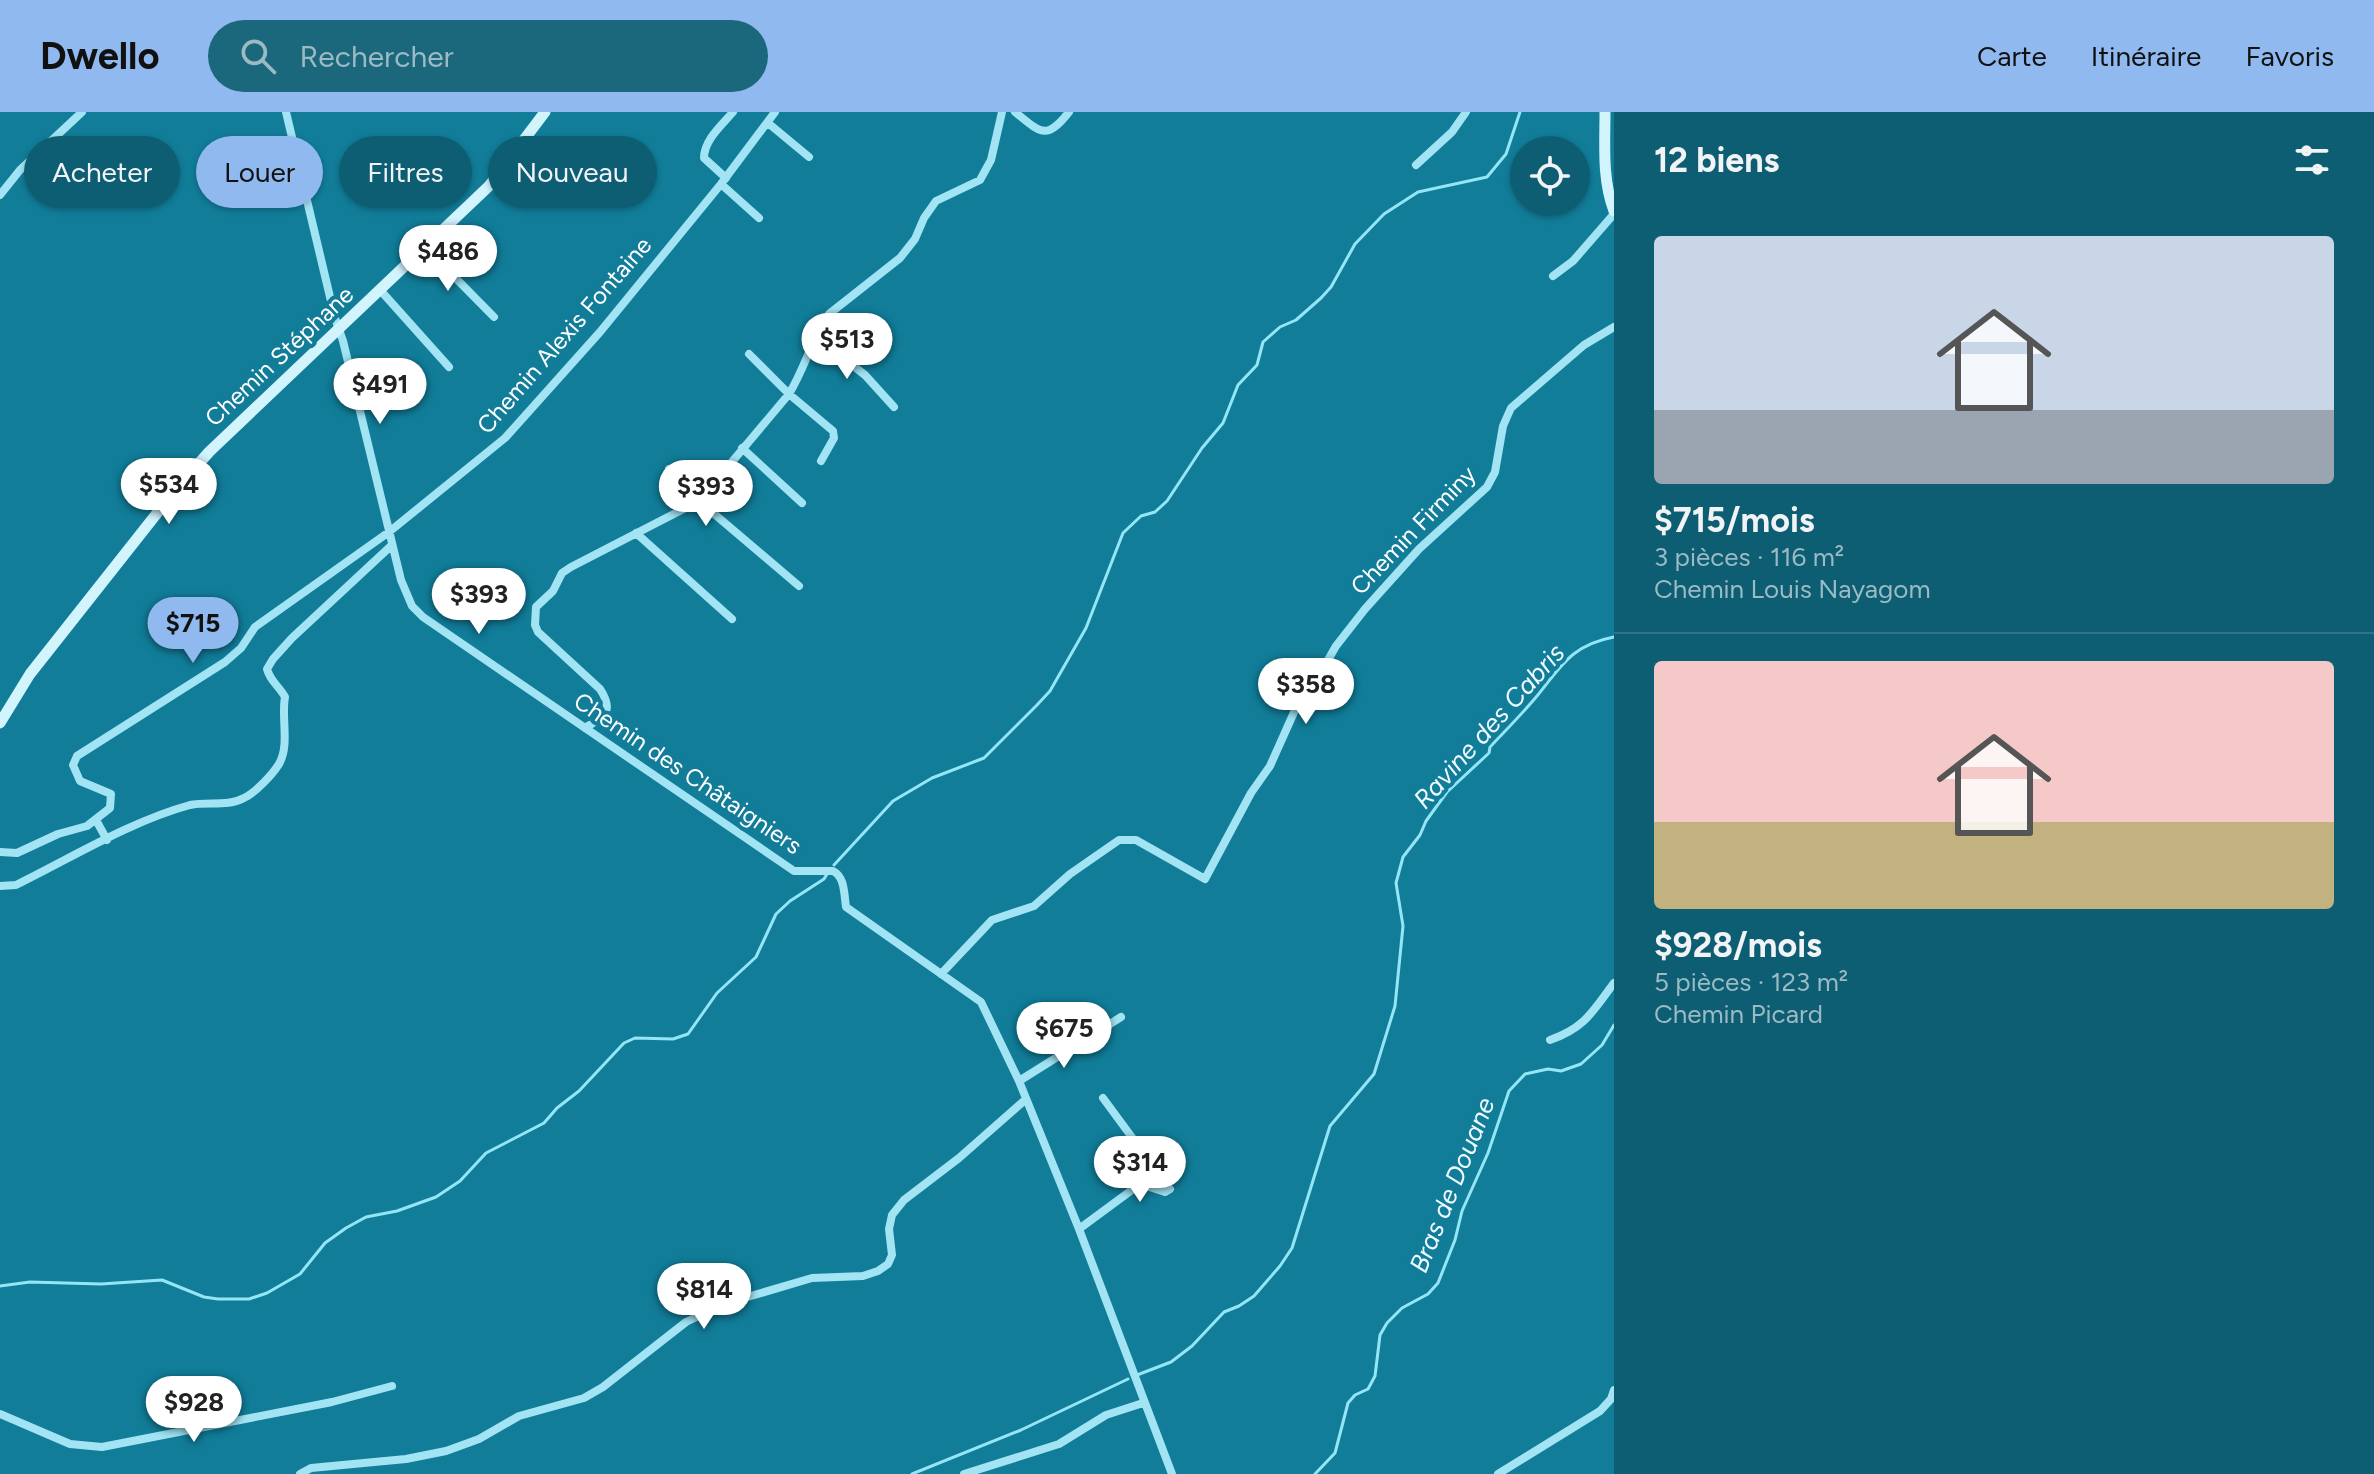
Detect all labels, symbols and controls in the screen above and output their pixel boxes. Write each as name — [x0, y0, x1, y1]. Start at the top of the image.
search box — [208, 20, 768, 92]
text: Dwello — [40, 33, 160, 79]
icon: search — [236, 34, 280, 78]
text: Rechercher — [300, 38, 454, 75]
text: Carte — [1977, 39, 2047, 73]
text: Itinéraire — [2091, 39, 2201, 73]
text: Favoris — [2245, 39, 2334, 73]
chip: Acheter — [24, 136, 180, 208]
chip: Louer — [196, 136, 323, 208]
chip: Filtres — [339, 136, 472, 208]
chip: Nouveau — [488, 136, 657, 208]
map controls — [1510, 136, 1590, 216]
button: locate — [1510, 136, 1590, 216]
icon: filters — [2290, 138, 2334, 182]
text: 12 biens — [1654, 140, 1779, 181]
pin: $486 — [401, 225, 495, 293]
street label: Chemin Alexis Fontaine — [471, 231, 657, 439]
text: $486 — [417, 235, 479, 267]
street label: Chemin Stéphane — [199, 280, 359, 432]
icon: home — [1922, 288, 2066, 432]
pin: $513 — [800, 313, 894, 381]
text: $513 — [820, 323, 874, 355]
pin: $491 — [333, 358, 427, 426]
text: $491 — [352, 368, 408, 400]
pin: $534 — [122, 458, 216, 526]
street label: Chemin Firminy — [1344, 459, 1482, 600]
pin: $393 — [659, 460, 753, 528]
text: $534 — [139, 468, 199, 500]
text: $393 — [677, 470, 735, 502]
text: $715/mois — [1654, 500, 1815, 541]
text: 3 pièces · 116 m² — [1654, 541, 1844, 573]
pin: $393 — [432, 568, 526, 636]
text: Chemin Louis Nayagom — [1654, 573, 1931, 605]
text: $393 — [450, 578, 508, 610]
pin: $715 — [146, 597, 240, 665]
text: $715 — [166, 607, 220, 639]
water label: Ravine des Cabris — [1407, 637, 1571, 815]
pin: $358 — [1259, 658, 1353, 726]
text: $358 — [1276, 668, 1336, 700]
street label: Chemin des Châtaigniers — [569, 686, 807, 860]
icon: home — [1922, 713, 2066, 857]
text: $928/mois — [1654, 925, 1822, 966]
text: 5 pièces · 123 m² — [1654, 966, 1848, 998]
text: Chemin Picard — [1654, 998, 1823, 1030]
pin: $675 — [1017, 1002, 1111, 1070]
text: $675 — [1034, 1012, 1094, 1044]
water label: Bras de Douane — [1402, 1093, 1502, 1277]
pin: $314 — [1093, 1136, 1187, 1204]
text: $314 — [1112, 1146, 1168, 1178]
pin: $814 — [657, 1263, 751, 1331]
text: $814 — [675, 1273, 733, 1305]
pin: $928 — [147, 1376, 241, 1444]
text: $928 — [164, 1386, 224, 1418]

